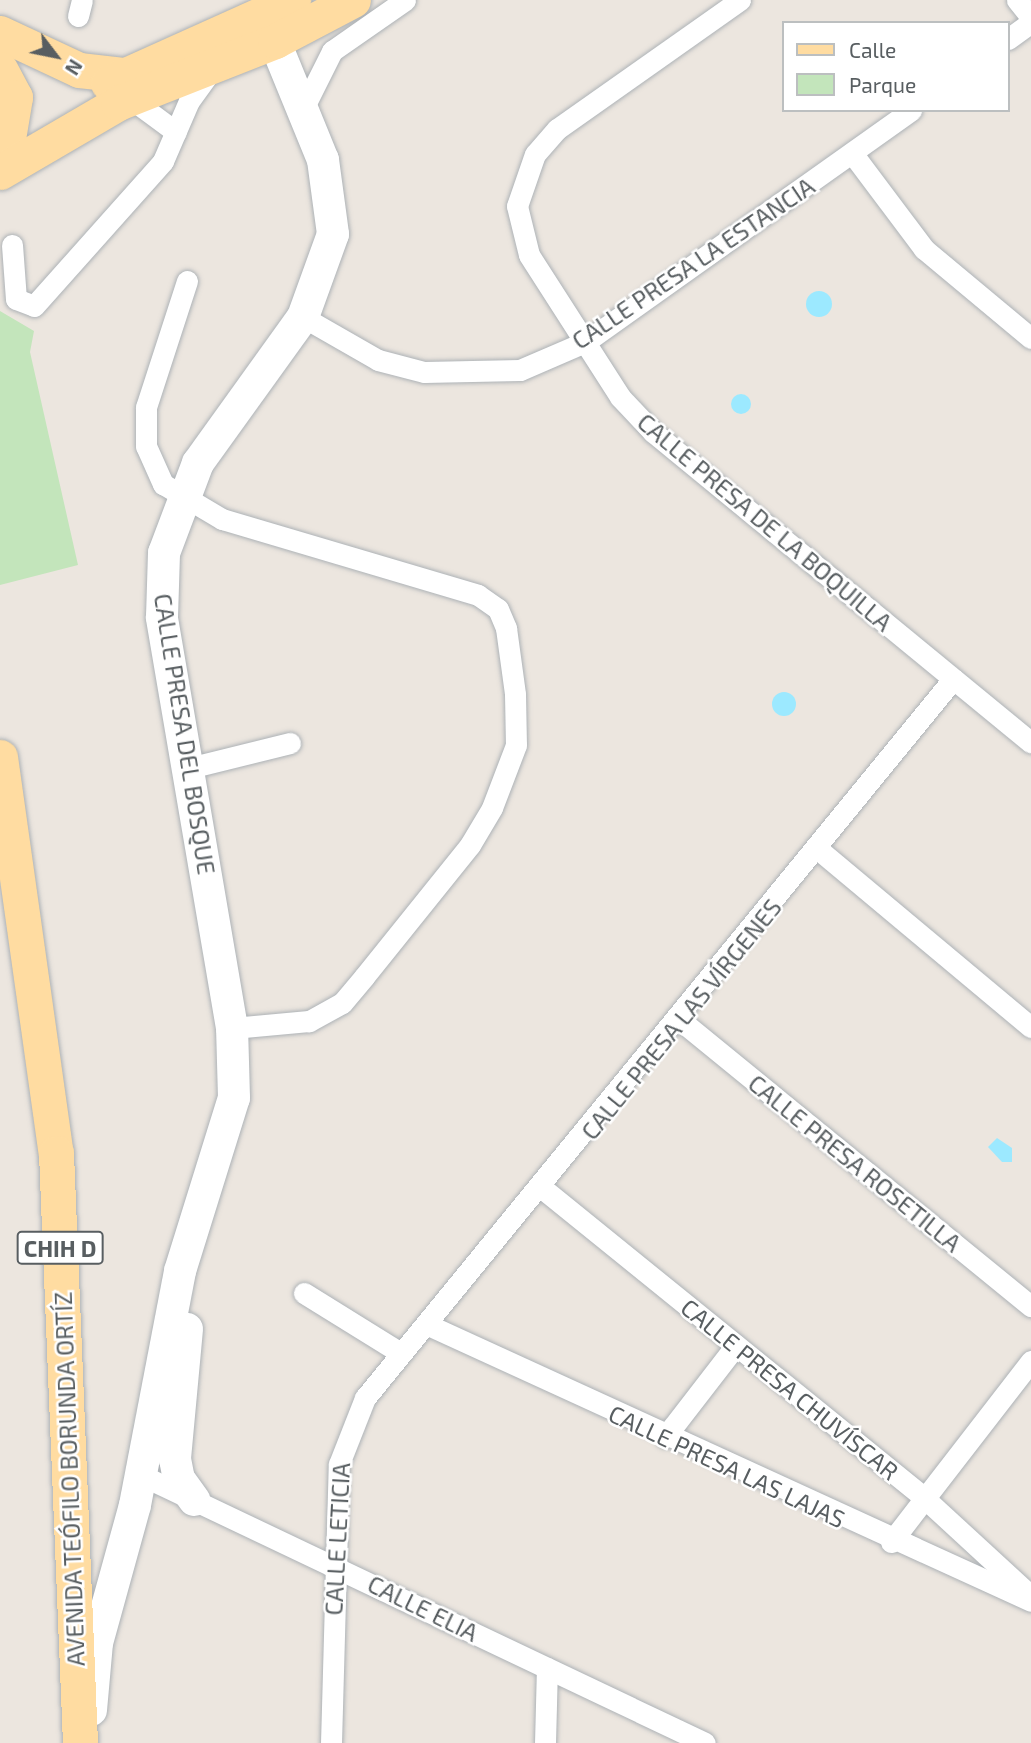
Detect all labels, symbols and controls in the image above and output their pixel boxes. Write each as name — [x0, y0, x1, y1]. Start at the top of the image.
north arrow — [21, 21, 91, 91]
legend — [782, 21, 1010, 112]
text: Calle — [849, 37, 896, 62]
text: N — [61, 55, 88, 79]
text: Parque — [849, 72, 916, 97]
street label: CALLE PRESA LA ESTANCIA — [566, 171, 820, 355]
street label: CALLE PRESA DE LA BOQUILLA — [631, 407, 899, 637]
street label: CALLE PRESA DEL BOSQUE — [148, 591, 222, 877]
street label: CALLE PRESA LAS VÍRGENES — [575, 892, 787, 1146]
street label: CALLE PRESA ROSETILLA — [743, 1068, 967, 1258]
road number: CHIH D — [16, 1228, 104, 1268]
street label: AVENIDA TEÓFILO BORUNDA ORTÍZ — [48, 1290, 90, 1668]
street label: CALLE PRESA CHUVÍSCAR — [675, 1292, 905, 1486]
street label: CALLE PRESA LAS LAJAS — [604, 1398, 850, 1534]
street label: CALLE LETICIA — [319, 1462, 355, 1616]
street label: CALLE ELIA — [363, 1569, 483, 1647]

